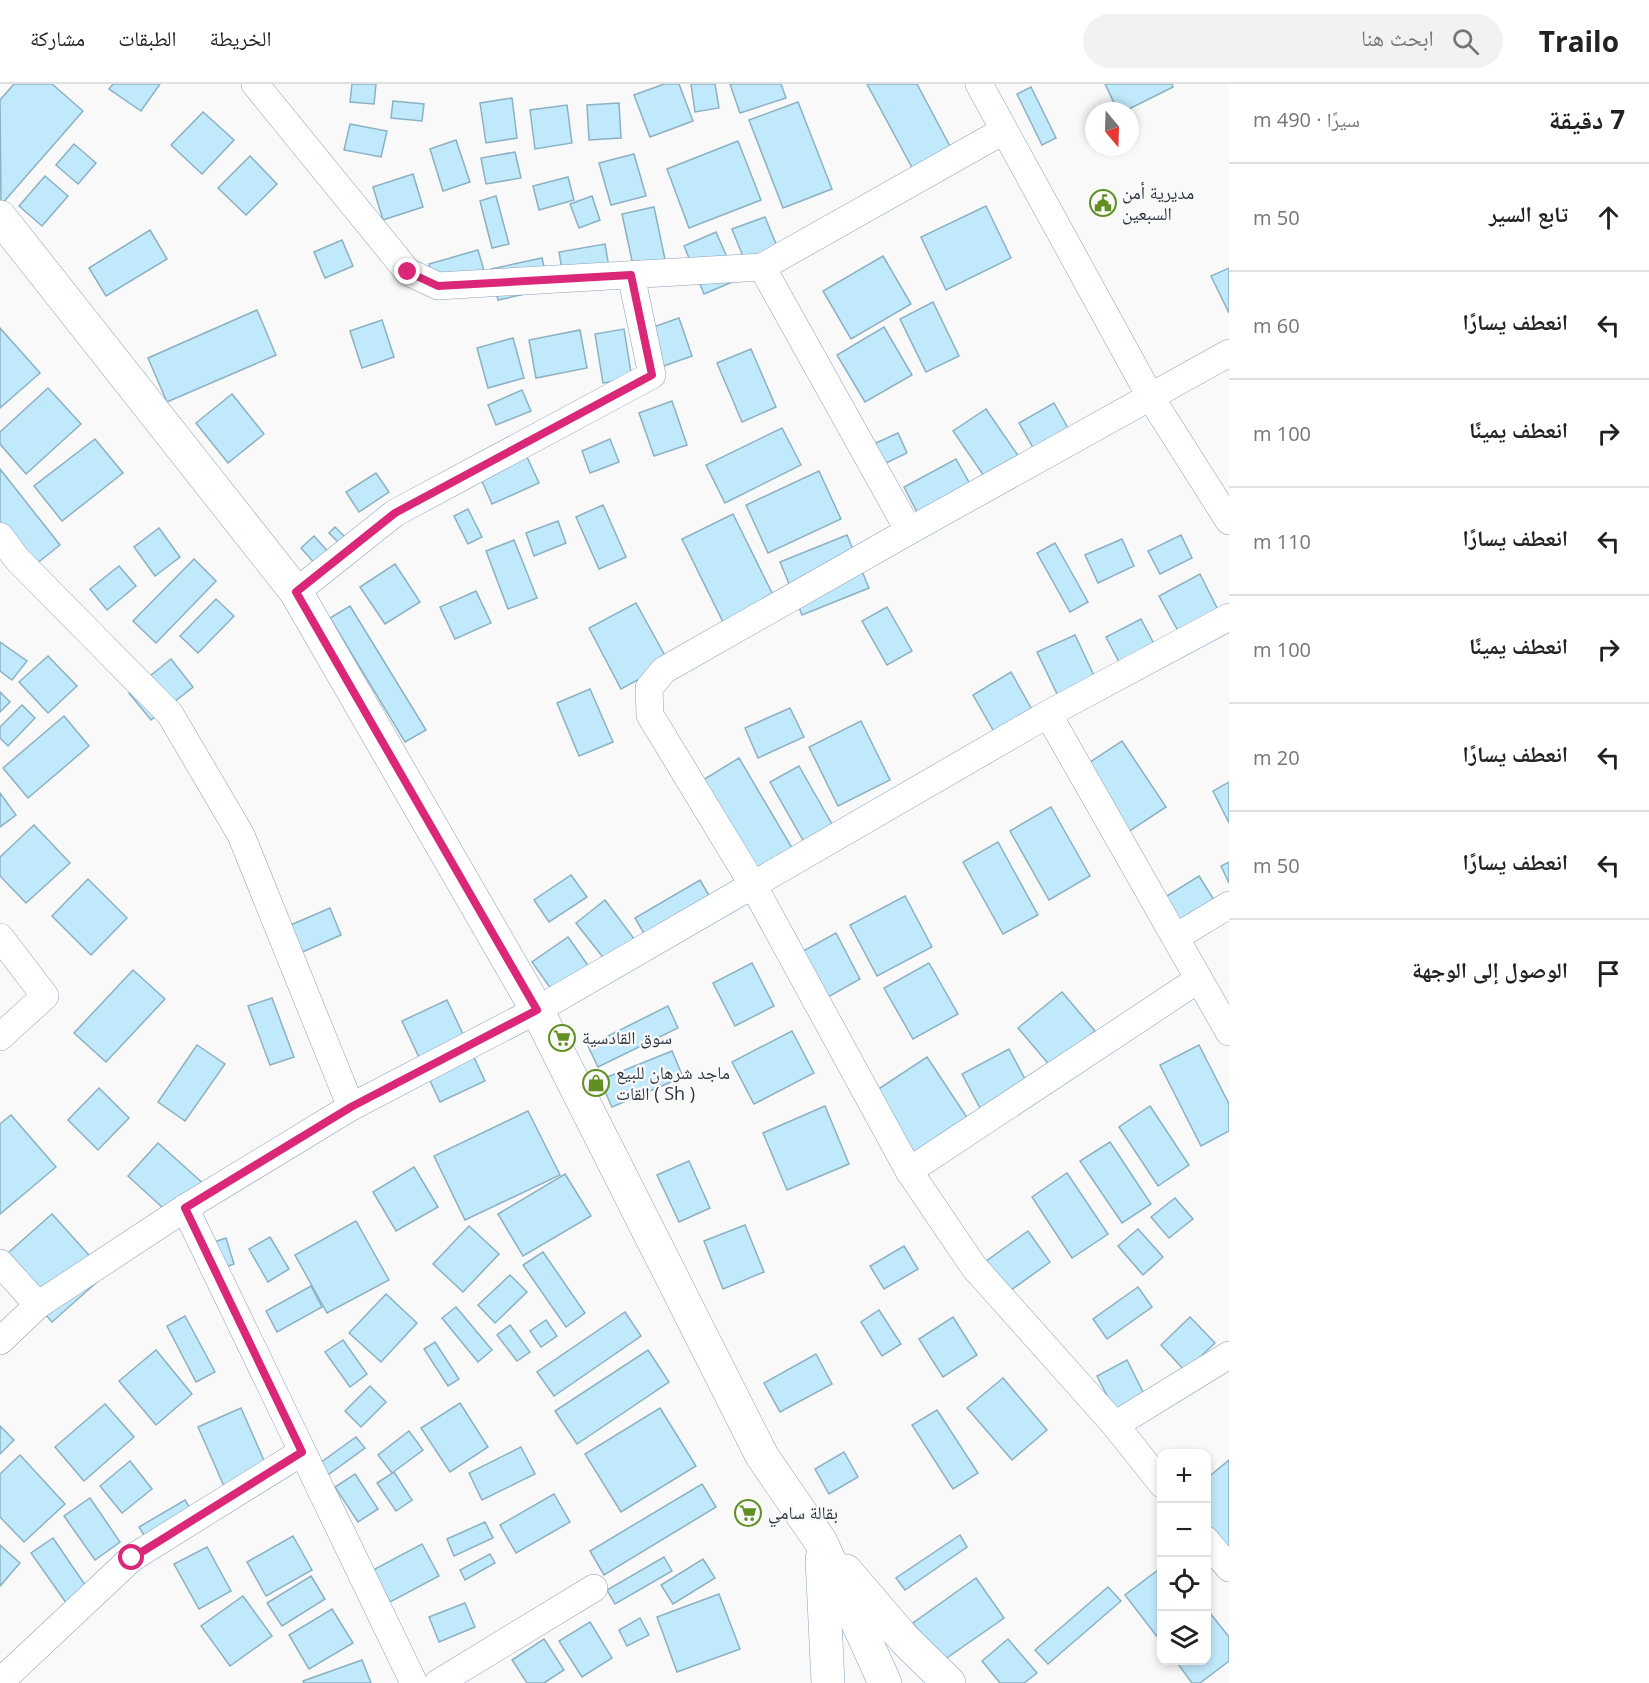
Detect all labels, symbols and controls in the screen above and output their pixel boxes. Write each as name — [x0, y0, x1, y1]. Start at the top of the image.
search box — [1083, 14, 1503, 68]
text: ابحث هنا — [1361, 22, 1434, 52]
text: Trailo — [1539, 22, 1619, 60]
text: مشاركة — [30, 24, 85, 52]
text: الطبقات — [118, 24, 177, 52]
text: الخريطة — [210, 24, 271, 52]
icon: search — [1449, 25, 1482, 58]
text: 7 دقيقة — [1549, 101, 1625, 137]
north arrow — [1085, 102, 1139, 156]
text: سيرًا · 490 m — [1253, 106, 1360, 133]
place label: مديرية أمن السبعين — [1122, 180, 1194, 225]
public building icon: مديرية أمن السبعين — [1088, 188, 1118, 218]
text: تابع السير — [1489, 198, 1568, 228]
icon: ahead — [1592, 201, 1625, 234]
text: 50 m — [1253, 204, 1300, 231]
route end — [394, 258, 420, 284]
text: انعطف يسارًا — [1463, 306, 1568, 336]
icon: left — [1592, 309, 1625, 342]
text: 60 m — [1253, 312, 1300, 339]
text: انعطف يمينًا — [1469, 414, 1568, 444]
icon: right — [1592, 417, 1625, 450]
text: 100 m — [1253, 420, 1311, 447]
text: انعطف يسارًا — [1463, 522, 1568, 552]
icon: left — [1592, 525, 1625, 558]
text: 110 m — [1253, 528, 1311, 555]
text: انعطف يمينًا — [1469, 630, 1568, 660]
icon: right — [1592, 633, 1625, 666]
text: 100 m — [1253, 636, 1311, 663]
text: انعطف يسارًا — [1463, 738, 1568, 768]
icon: left — [1592, 741, 1625, 774]
text: 20 m — [1253, 744, 1300, 771]
text: انعطف يسارًا — [1463, 846, 1568, 876]
icon: left — [1592, 849, 1625, 882]
text: 50 m — [1253, 852, 1300, 879]
text: الوصول إلى الوجهة — [1412, 954, 1568, 984]
icon: arrive — [1592, 957, 1625, 990]
supermarket icon: سوق القادسية — [547, 1023, 577, 1053]
place label: سوق القادسية — [582, 1025, 672, 1049]
place label: ماجد شرهان للبيع القات ( Sh ) — [616, 1060, 730, 1105]
shop icon: ماجد شرهان للبيع القات ( Sh ) — [581, 1068, 611, 1098]
map controls — [1157, 1449, 1211, 1665]
button: + — [1157, 1449, 1211, 1503]
supermarket icon: بقالة سامي — [733, 1498, 763, 1528]
place label: بقالة سامي — [768, 1500, 838, 1528]
button: − — [1157, 1503, 1211, 1557]
route start — [118, 1544, 144, 1570]
button: locate — [1157, 1557, 1211, 1611]
button: layers — [1157, 1611, 1211, 1665]

